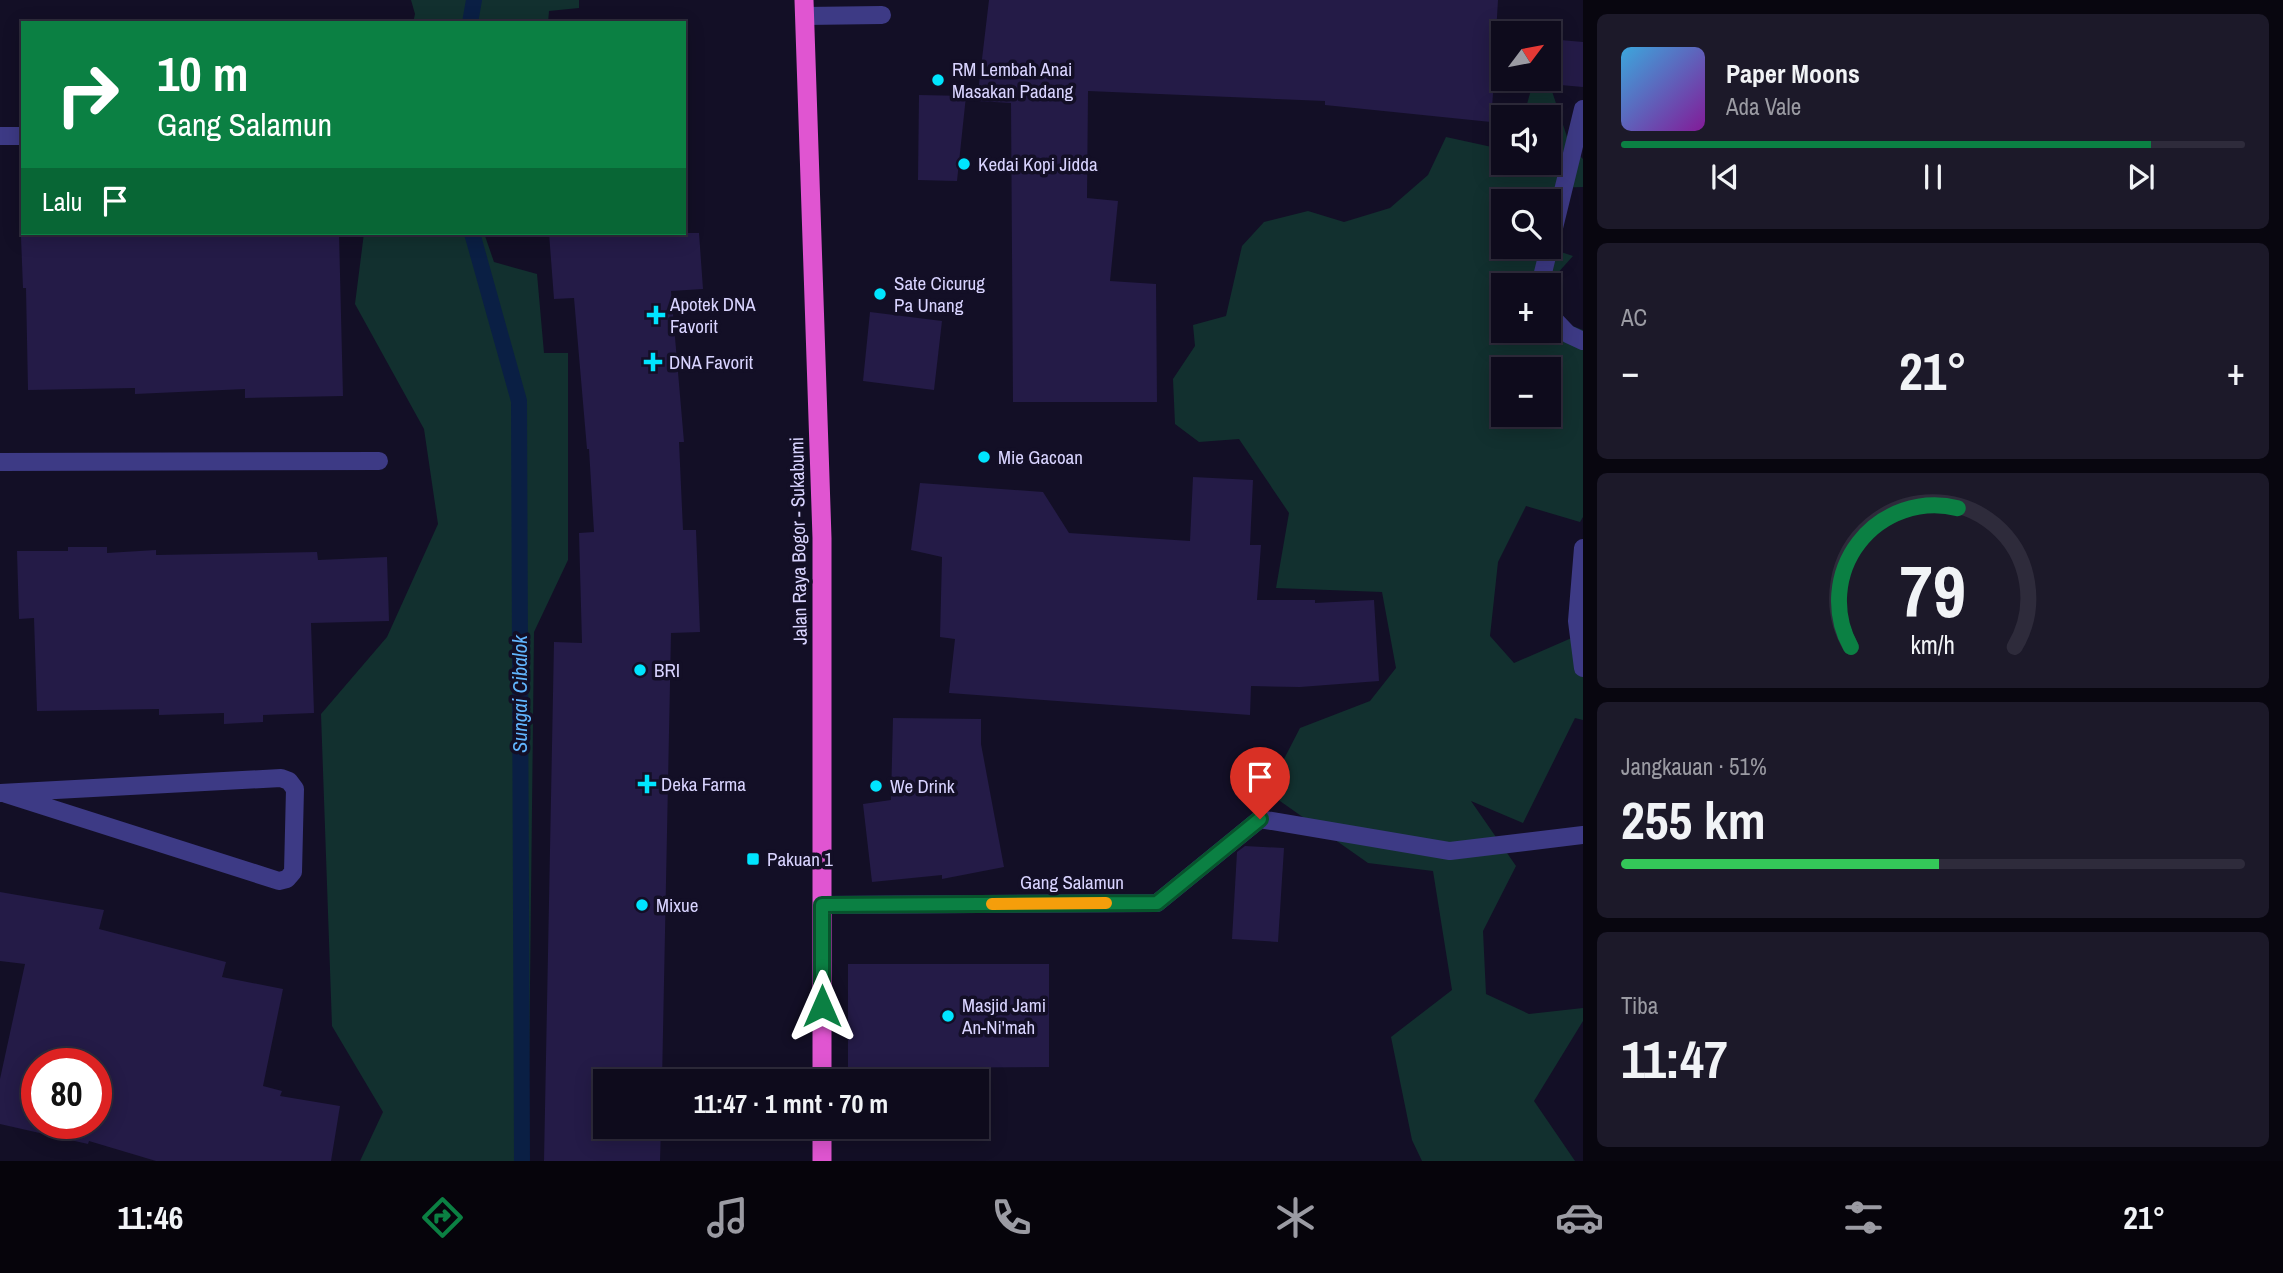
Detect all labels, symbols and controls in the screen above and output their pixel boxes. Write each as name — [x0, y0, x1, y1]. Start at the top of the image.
north arrow — [1491, 21, 1561, 91]
map controls — [1491, 21, 1561, 427]
text: 10 m — [157, 40, 249, 106]
icon: right — [42, 49, 133, 140]
place label: RM Lembah Anai Masakan Padang — [952, 56, 1074, 104]
text: Paper Moons — [1726, 56, 1860, 91]
marker: RM Lembah Anai Masakan Padang — [930, 72, 946, 88]
text: Ada Vale — [1726, 91, 1801, 122]
text: Gang Salamun — [157, 103, 332, 146]
button: sound — [1491, 105, 1561, 175]
place label: Kedai Kopi Jidda — [978, 151, 1098, 177]
marker: Kedai Kopi Jidda — [956, 156, 972, 172]
icon: previous — [1706, 158, 1744, 196]
icon: pause — [1914, 158, 1952, 196]
icon: next — [2122, 158, 2160, 196]
icon: arrive — [96, 182, 134, 220]
text: Lalu — [42, 184, 82, 219]
button: search — [1491, 189, 1561, 259]
place label: Sate Cicurug Pa Unang — [894, 270, 985, 318]
button: + — [1491, 273, 1561, 343]
marker: Sate Cicurug Pa Unang — [872, 286, 888, 302]
place label: Apotek DNA Favorit — [669, 291, 756, 339]
text: AC — [1621, 302, 1647, 333]
marker: Apotek DNA Favorit — [648, 307, 664, 323]
text: 21° — [1899, 336, 1967, 406]
text: − — [1621, 346, 1639, 397]
text: + — [2227, 346, 2245, 397]
place label: DNA Favorit — [669, 349, 754, 375]
marker: DNA Favorit — [643, 352, 663, 372]
button: − — [1491, 357, 1561, 427]
street label: Jalan Raya Bogor - Sukabumi — [783, 437, 813, 645]
place label: Mie Gacoan — [998, 444, 1083, 470]
marker: Mie Gacoan — [976, 449, 992, 465]
text: 79 — [1900, 542, 1966, 640]
text: km/h — [1911, 627, 1955, 661]
water label: Sungai Cibalok — [505, 634, 534, 753]
place label: BRI — [654, 657, 680, 683]
marker: BRI — [632, 662, 648, 678]
pin — [1230, 747, 1290, 819]
text: Jangkauan · 51% — [1621, 751, 1767, 782]
icon: arrive — [1241, 758, 1279, 796]
place label: Deka Farma — [661, 771, 746, 797]
place label: We Drink — [890, 773, 955, 799]
marker: Deka Farma — [639, 776, 655, 792]
marker: We Drink — [868, 778, 884, 794]
text: 255 km — [1621, 785, 1766, 855]
place label: Pakuan 1 — [767, 846, 833, 872]
marker: Pakuan 1 — [745, 851, 761, 867]
street label: Gang Salamun — [1020, 869, 1124, 895]
place label: Mixue — [656, 892, 698, 918]
marker: Mixue — [634, 897, 650, 913]
position arrow — [785, 969, 859, 1043]
text: Tiba — [1621, 990, 1658, 1021]
place label: Masjid Jami An-Ni'mah — [961, 992, 1046, 1040]
marker: Masjid Jami An-Ni'mah — [940, 1008, 956, 1024]
text: 11:47 — [1621, 1024, 1728, 1094]
speed limit sign: 80 — [21, 1048, 112, 1139]
text: 11:47 · 1 mnt · 70 m — [694, 1086, 888, 1121]
icon: directions — [418, 1193, 467, 1242]
icon: music — [703, 1193, 752, 1242]
icon: phone — [987, 1193, 1036, 1242]
icon: climate — [1271, 1193, 1320, 1242]
icon: car — [1555, 1193, 1604, 1242]
icon: filters — [1839, 1193, 1888, 1242]
text: 11:46 — [118, 1196, 183, 1239]
text: 21° — [2123, 1196, 2165, 1239]

